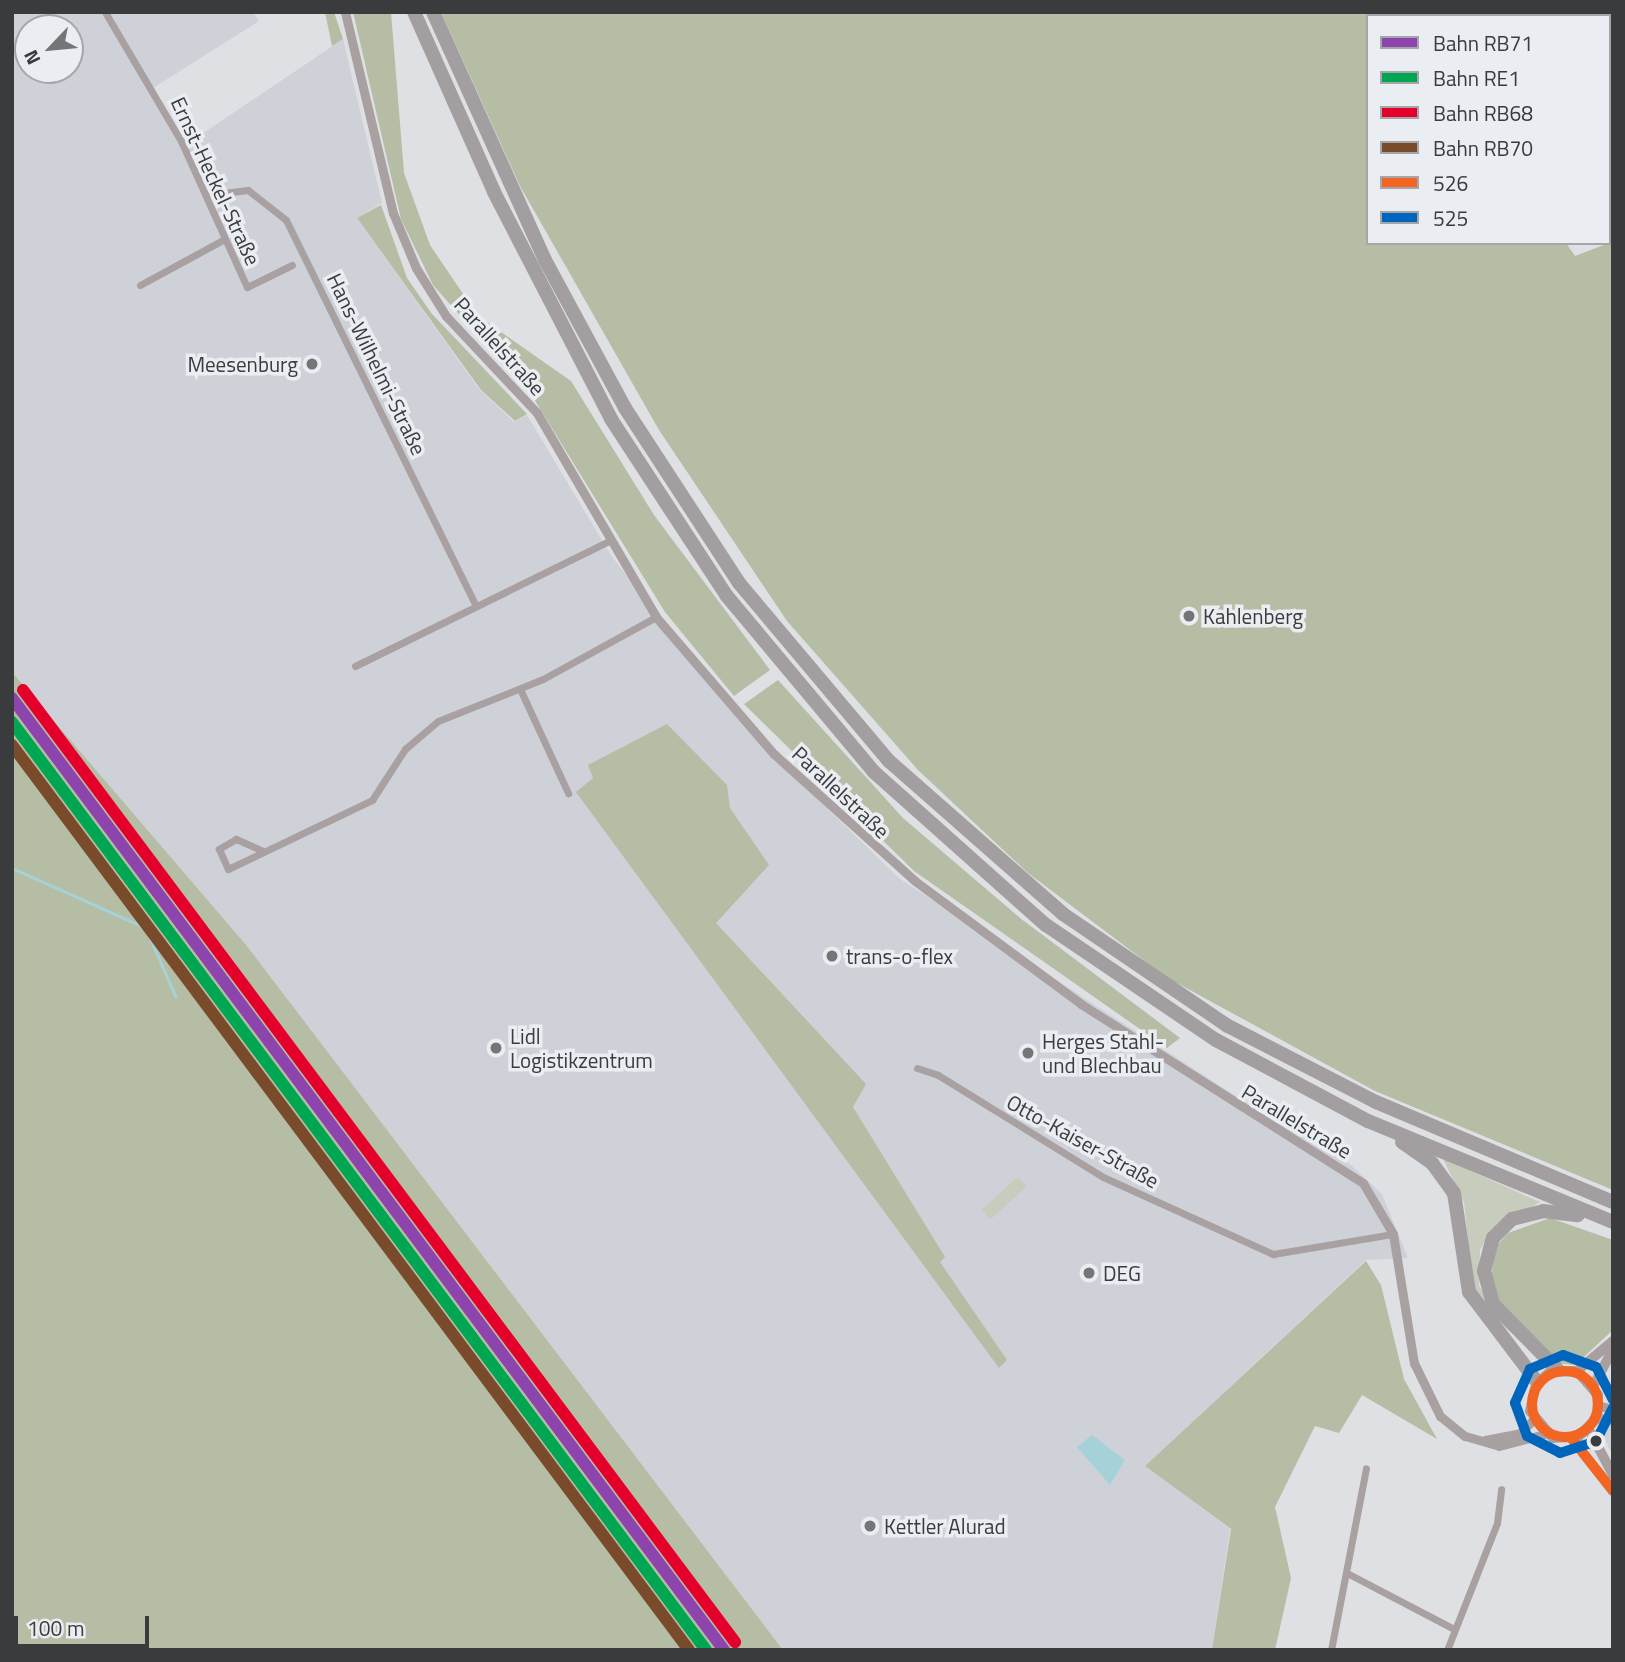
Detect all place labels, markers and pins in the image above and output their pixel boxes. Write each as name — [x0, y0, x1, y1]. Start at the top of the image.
place label: Meesenburg — [187, 351, 298, 377]
marker: Meesenburg — [304, 356, 320, 372]
place label: Kahlenberg — [1203, 603, 1303, 629]
marker: Kahlenberg — [1181, 608, 1197, 624]
place label: trans-o-flex — [846, 943, 953, 969]
marker: trans-o-flex — [824, 948, 840, 964]
place label: Lidl Logistikzentrum — [510, 1023, 653, 1073]
place label: Herges Stahl- und Blechbau — [1042, 1028, 1164, 1078]
marker: Lidl Logistikzentrum — [488, 1040, 504, 1056]
marker: Herges Stahl- und Blechbau — [1020, 1045, 1036, 1061]
place label: DEG — [1103, 1260, 1141, 1286]
marker: DEG — [1081, 1265, 1097, 1281]
unlabelled marker — [1589, 1434, 1603, 1448]
place label: Kettler Alurad — [884, 1513, 1006, 1539]
marker: Kettler Alurad — [862, 1518, 878, 1534]

